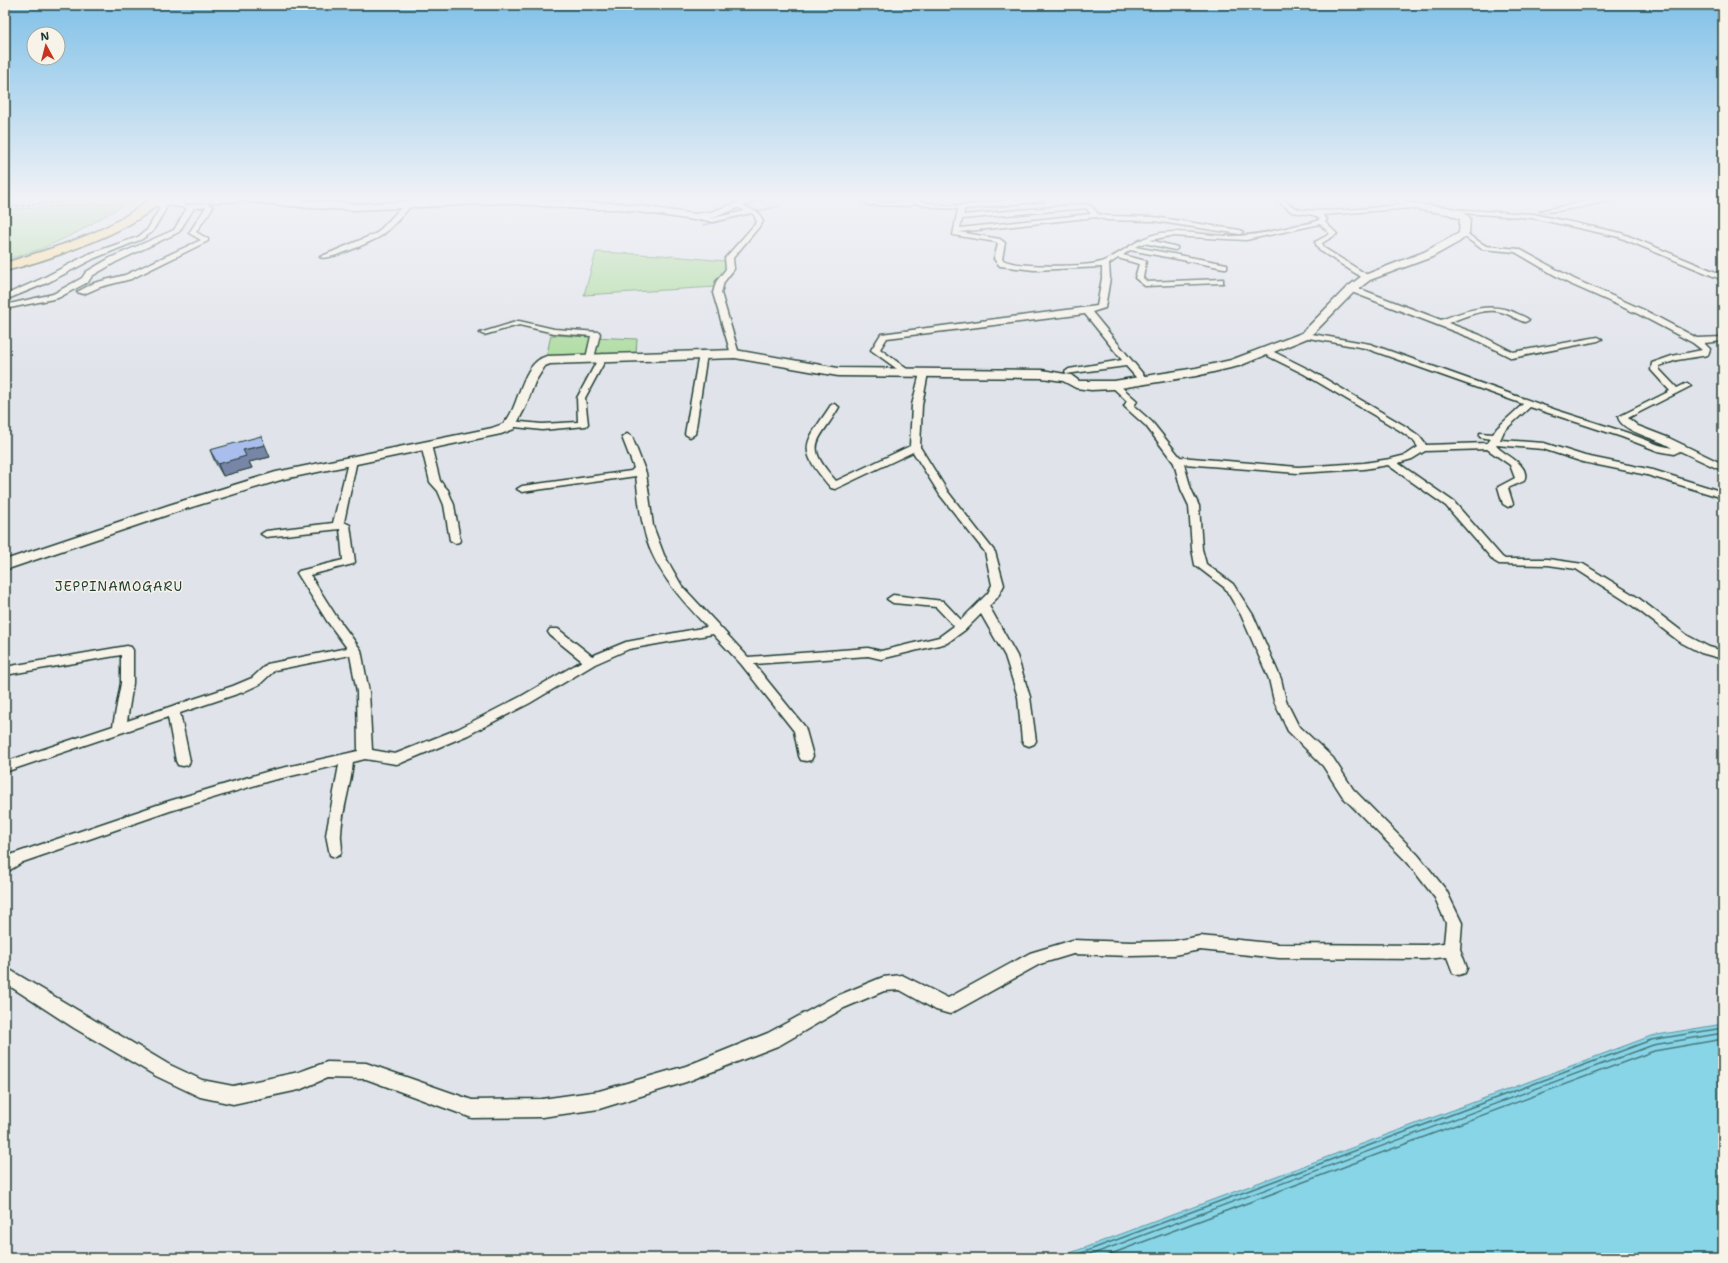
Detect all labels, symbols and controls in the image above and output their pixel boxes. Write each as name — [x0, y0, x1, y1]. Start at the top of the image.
north arrow — [26, 26, 66, 66]
text: N — [40, 29, 50, 45]
district label: JEPPINAMOGARU — [55, 578, 183, 595]

